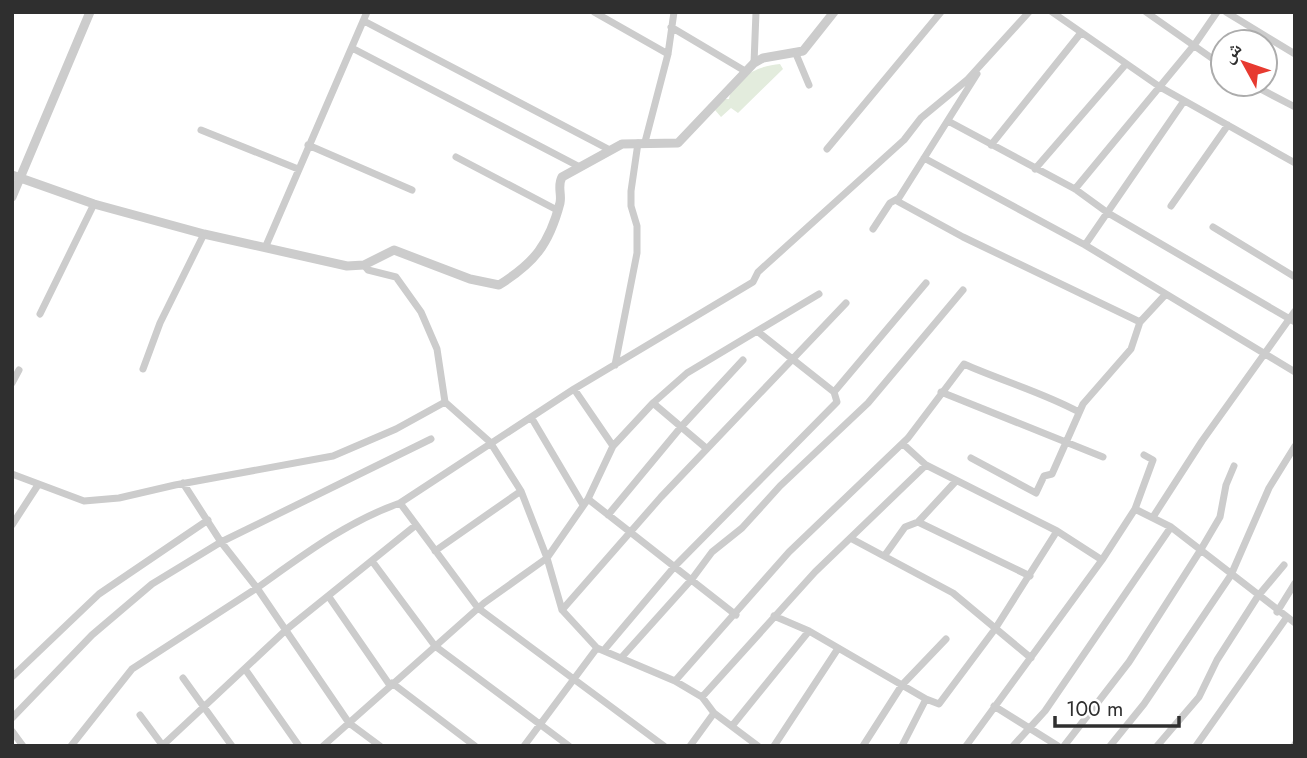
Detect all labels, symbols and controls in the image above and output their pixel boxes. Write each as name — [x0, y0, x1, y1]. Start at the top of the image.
north arrow — [1209, 28, 1279, 98]
text: ش — [1215, 36, 1248, 69]
scale bar — [1055, 684, 1179, 728]
text: 100 m — [1066, 694, 1123, 724]

